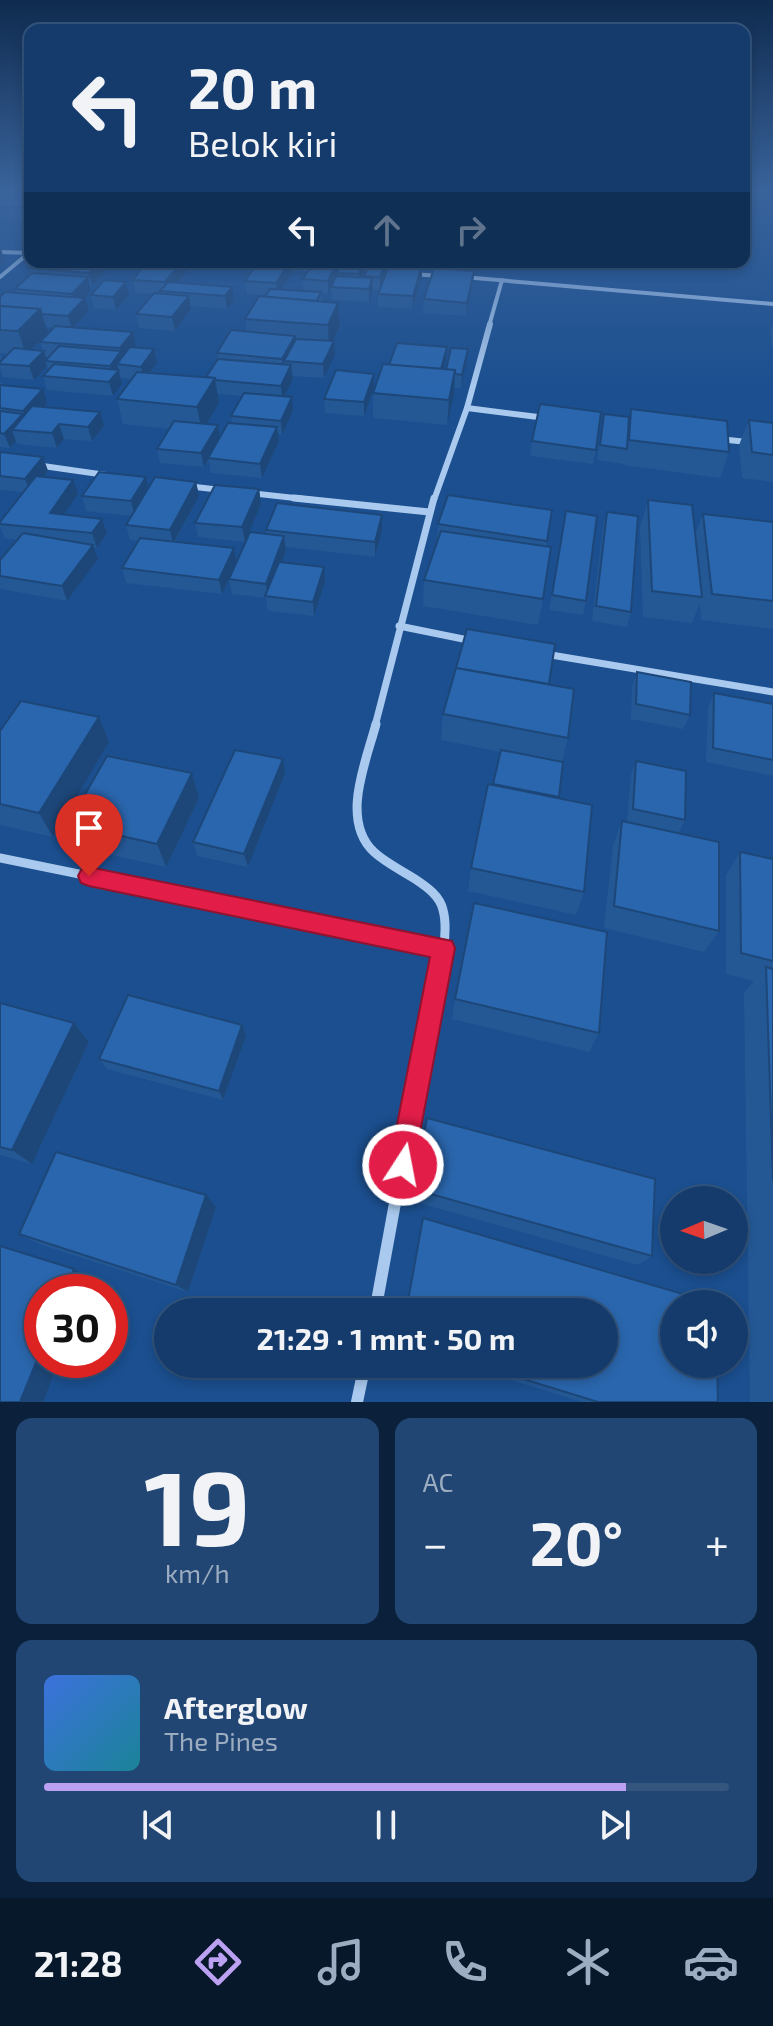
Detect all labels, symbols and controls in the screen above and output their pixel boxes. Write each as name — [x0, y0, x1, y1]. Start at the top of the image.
text: 20 m — [188, 53, 317, 120]
icon: left — [56, 56, 160, 160]
text: Belok kiri — [188, 121, 337, 164]
icon: left — [281, 208, 325, 252]
icon: ahead — [365, 208, 409, 252]
icon: right — [449, 208, 493, 252]
pin — [55, 794, 123, 876]
icon: arrive — [67, 806, 111, 850]
position arrow — [361, 1123, 445, 1207]
north arrow — [660, 1186, 748, 1274]
map controls — [660, 1186, 748, 1378]
speed limit sign: 30 — [24, 1274, 128, 1378]
button: sound — [660, 1290, 748, 1378]
text: 21:29 · 1 mnt · 50 m — [257, 1320, 515, 1356]
text: 19 — [144, 1442, 250, 1567]
text: AC — [423, 1466, 453, 1497]
text: 20° — [530, 1506, 623, 1578]
text: − — [423, 1516, 448, 1569]
text: + — [705, 1516, 729, 1569]
text: km/h — [165, 1557, 230, 1588]
text: Afterglow — [164, 1689, 308, 1725]
text: The Pines — [164, 1725, 278, 1756]
icon: previous — [136, 1803, 180, 1847]
icon: pause — [364, 1803, 408, 1847]
icon: next — [593, 1803, 637, 1847]
icon: directions — [190, 1934, 246, 1990]
icon: music — [313, 1934, 369, 1990]
icon: phone — [437, 1934, 493, 1990]
icon: climate — [560, 1934, 616, 1990]
icon: car — [683, 1934, 739, 1990]
text: 21:28 — [34, 1941, 123, 1984]

